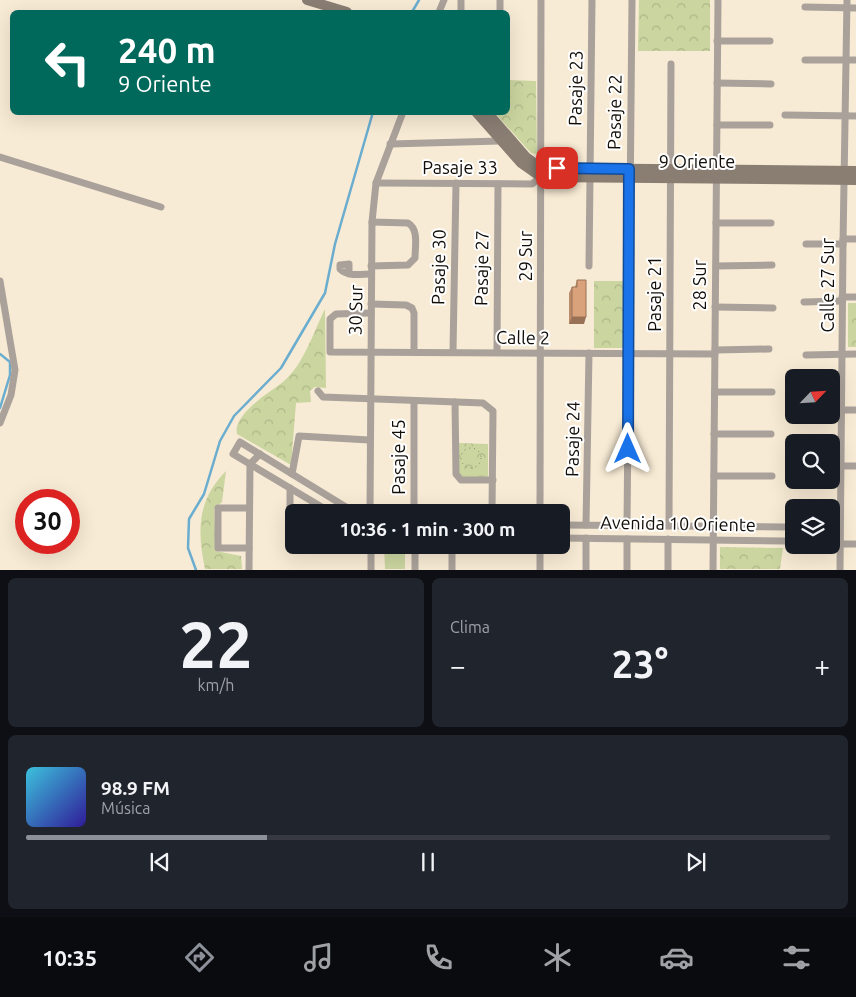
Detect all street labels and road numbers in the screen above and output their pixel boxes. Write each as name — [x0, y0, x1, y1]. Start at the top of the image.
street label: Pasaje 23 — [564, 50, 586, 126]
street label: Pasaje 22 — [603, 74, 625, 150]
street label: 9 Oriente — [659, 151, 735, 171]
street label: Pasaje 33 — [422, 157, 498, 177]
street label: Pasaje 30 — [427, 229, 449, 305]
street label: Pasaje 27 — [470, 230, 492, 306]
street label: 29 Sur — [515, 230, 535, 281]
street label: Calle 27 Sur — [817, 237, 837, 332]
street label: Pasaje 21 — [644, 256, 664, 332]
street label: 28 Sur — [689, 259, 709, 310]
street label: 30 Sur — [345, 284, 365, 336]
street label: Calle 2 — [496, 327, 550, 347]
street label: Pasaje 24 — [561, 401, 583, 477]
street label: Pasaje 45 — [388, 419, 408, 495]
street label: Avenida 10 Oriente — [600, 512, 756, 534]

